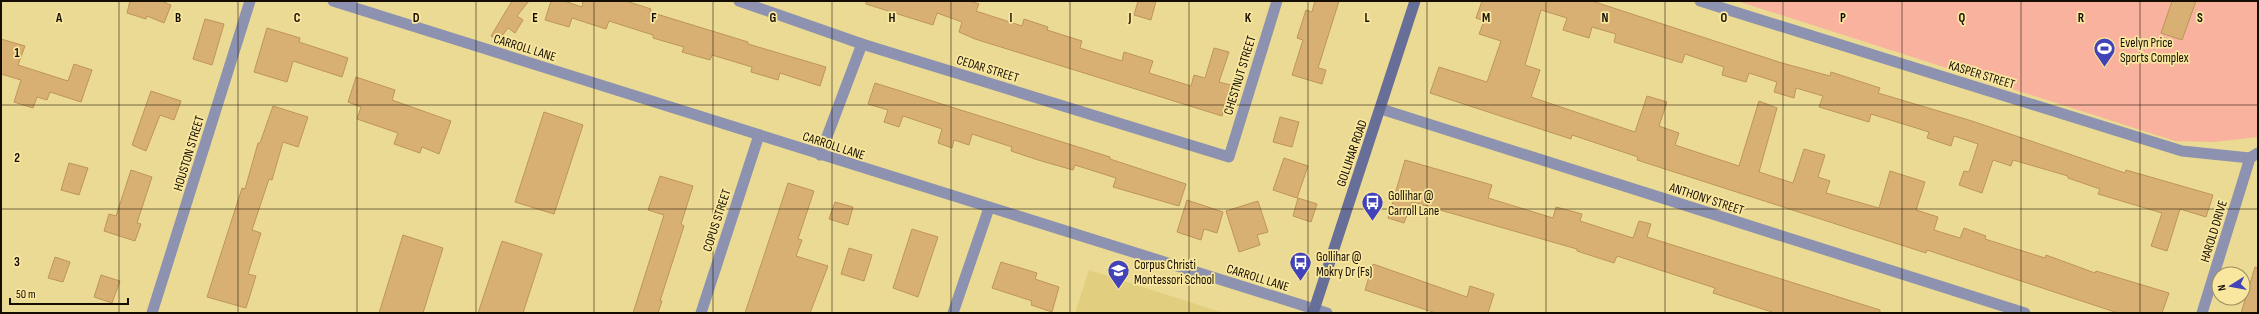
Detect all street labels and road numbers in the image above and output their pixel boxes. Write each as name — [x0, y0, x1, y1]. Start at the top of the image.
street label: CARROLL LANE — [492, 31, 558, 65]
street label: CHESTNUT STREET — [1220, 34, 1260, 117]
street label: CEDAR STREET — [955, 52, 1021, 86]
street label: KASPER STREET — [1947, 57, 2017, 93]
street label: HOUSTON STREET — [170, 114, 208, 193]
street label: GOLLIHAR ROAD — [1333, 118, 1371, 189]
street label: CARROLL LANE — [801, 128, 867, 164]
street label: ANTHONY STREET — [1666, 179, 1746, 219]
street label: COPUS STREET — [699, 187, 735, 254]
street label: HAROLD DRIVE — [2197, 198, 2231, 264]
street label: CARROLL LANE — [1225, 261, 1291, 295]

